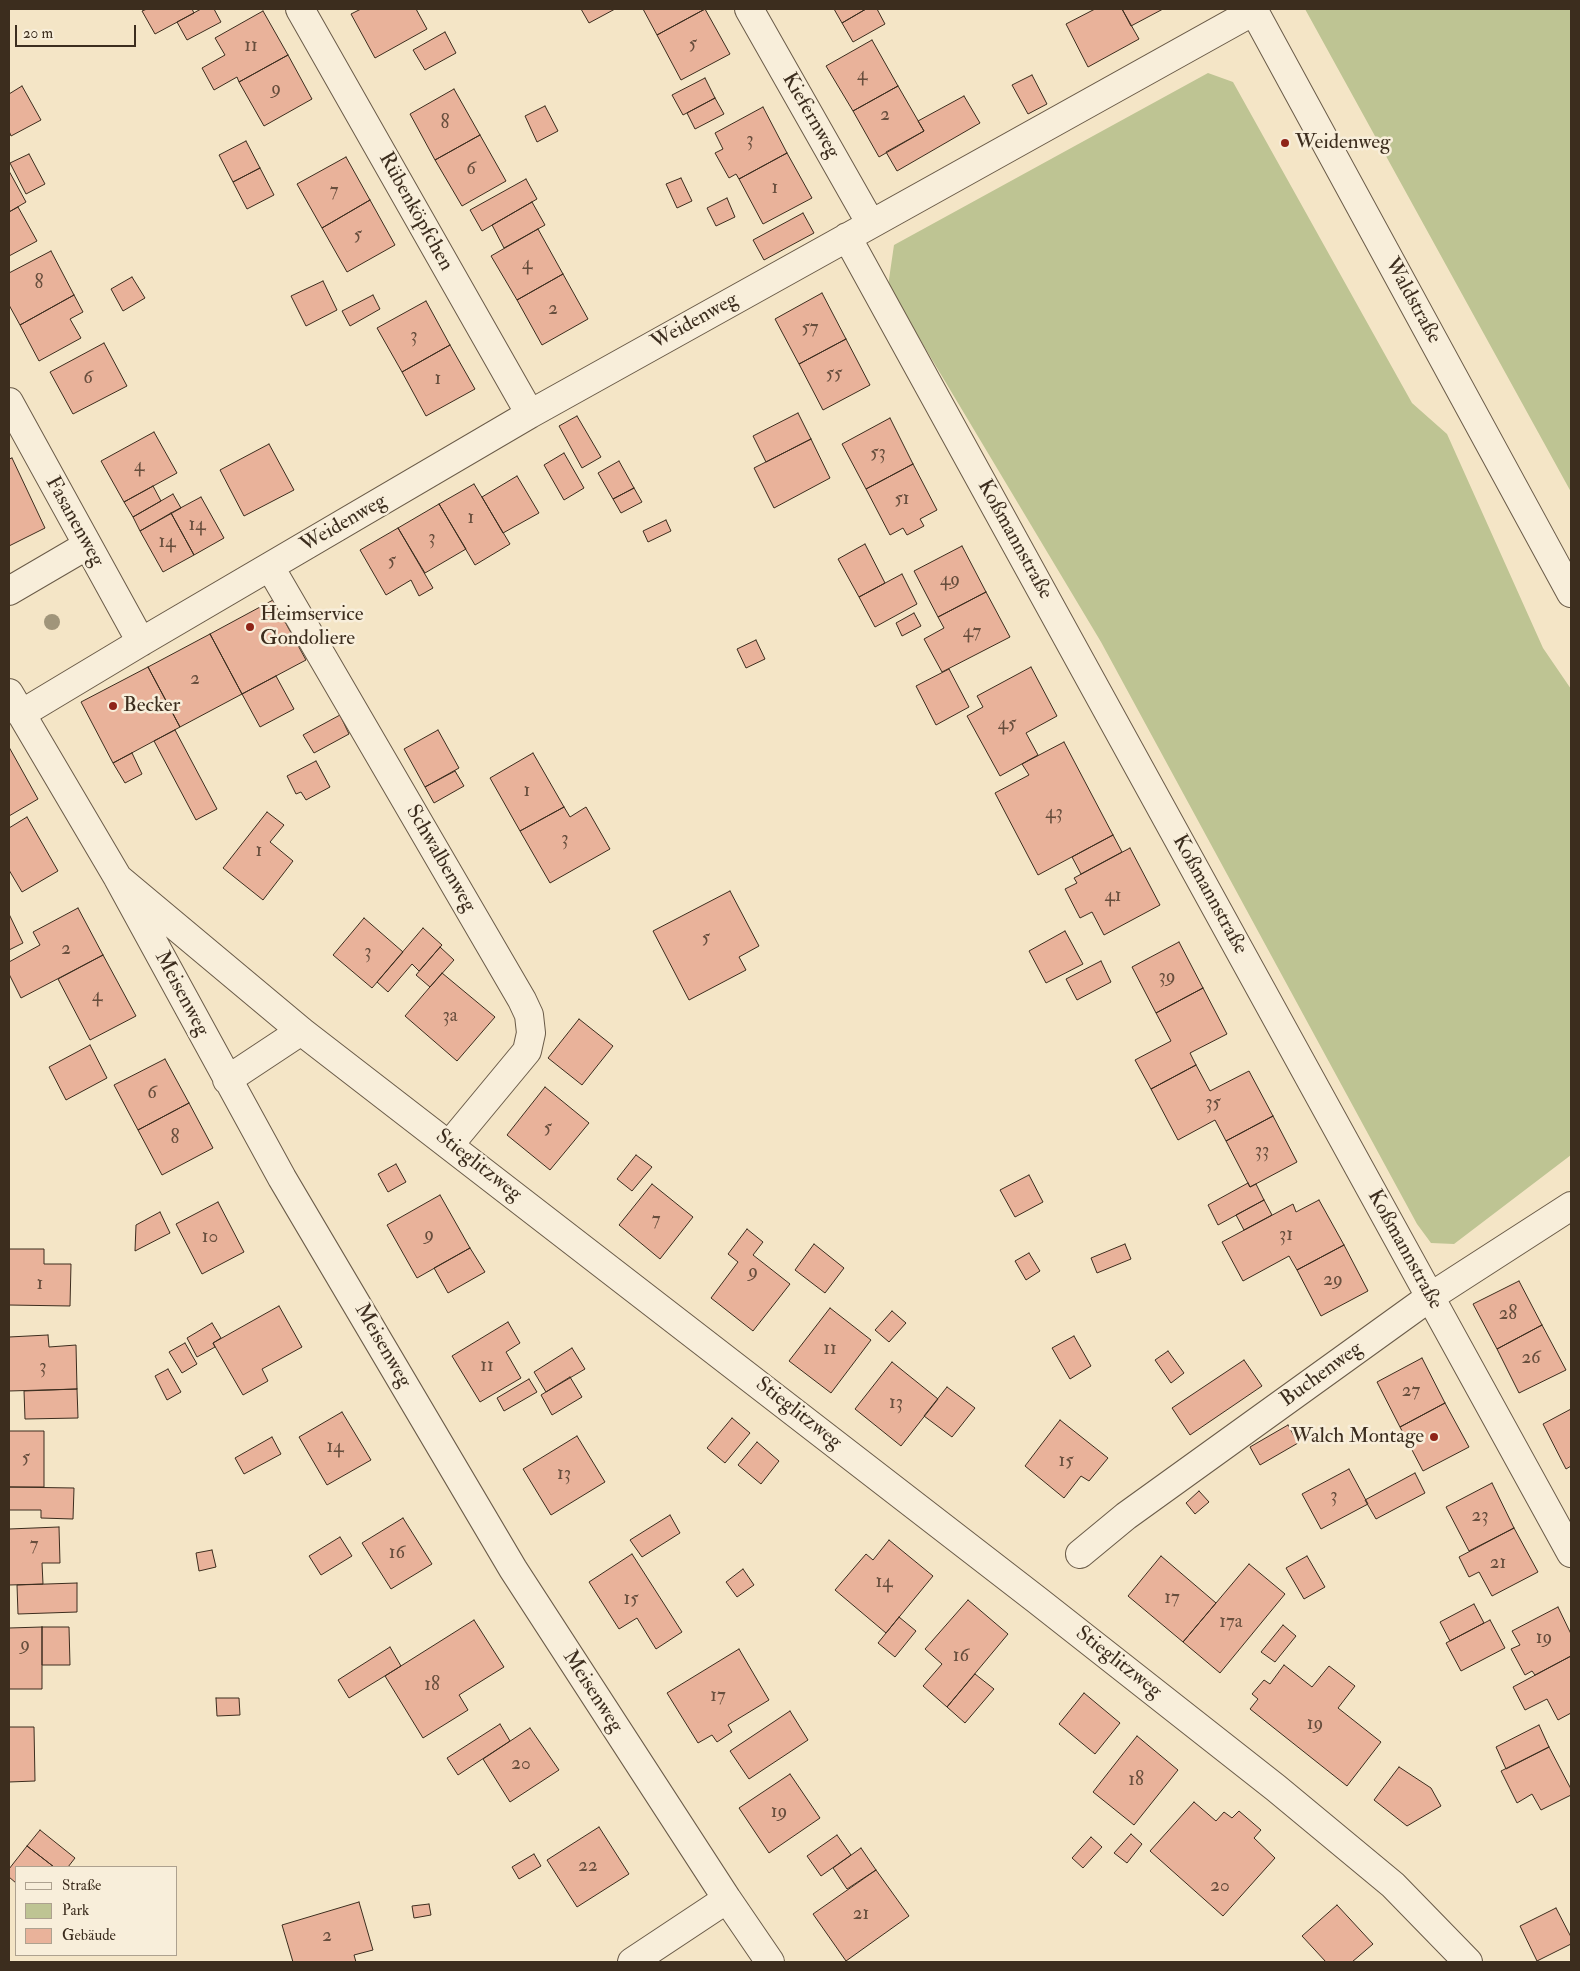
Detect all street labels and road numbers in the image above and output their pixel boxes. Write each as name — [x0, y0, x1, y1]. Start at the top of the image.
street label: Kiefernweg — [775, 69, 845, 163]
street label: Rübenköpfchen — [372, 148, 458, 276]
street label: Waldstraße — [1378, 254, 1446, 348]
street label: Weidenweg — [647, 288, 743, 356]
street label: Fasanenweg — [39, 473, 109, 571]
street label: Koßmannstraße — [971, 476, 1057, 604]
street label: Weidenweg — [296, 489, 392, 559]
street label: Schwalbenweg — [399, 801, 481, 917]
street label: Koßmannstraße — [1166, 831, 1252, 959]
street label: Meisenweg — [148, 947, 214, 1041]
street label: Stieglitzweg — [430, 1124, 526, 1208]
street label: Koßmannstraße — [1361, 1186, 1447, 1314]
street label: Meisenweg — [348, 1300, 416, 1392]
street label: Buchenweg — [1276, 1337, 1368, 1413]
street label: Stieglitzweg — [750, 1372, 846, 1456]
street label: Stieglitzweg — [1070, 1621, 1166, 1705]
street label: Meisenweg — [556, 1646, 628, 1738]

